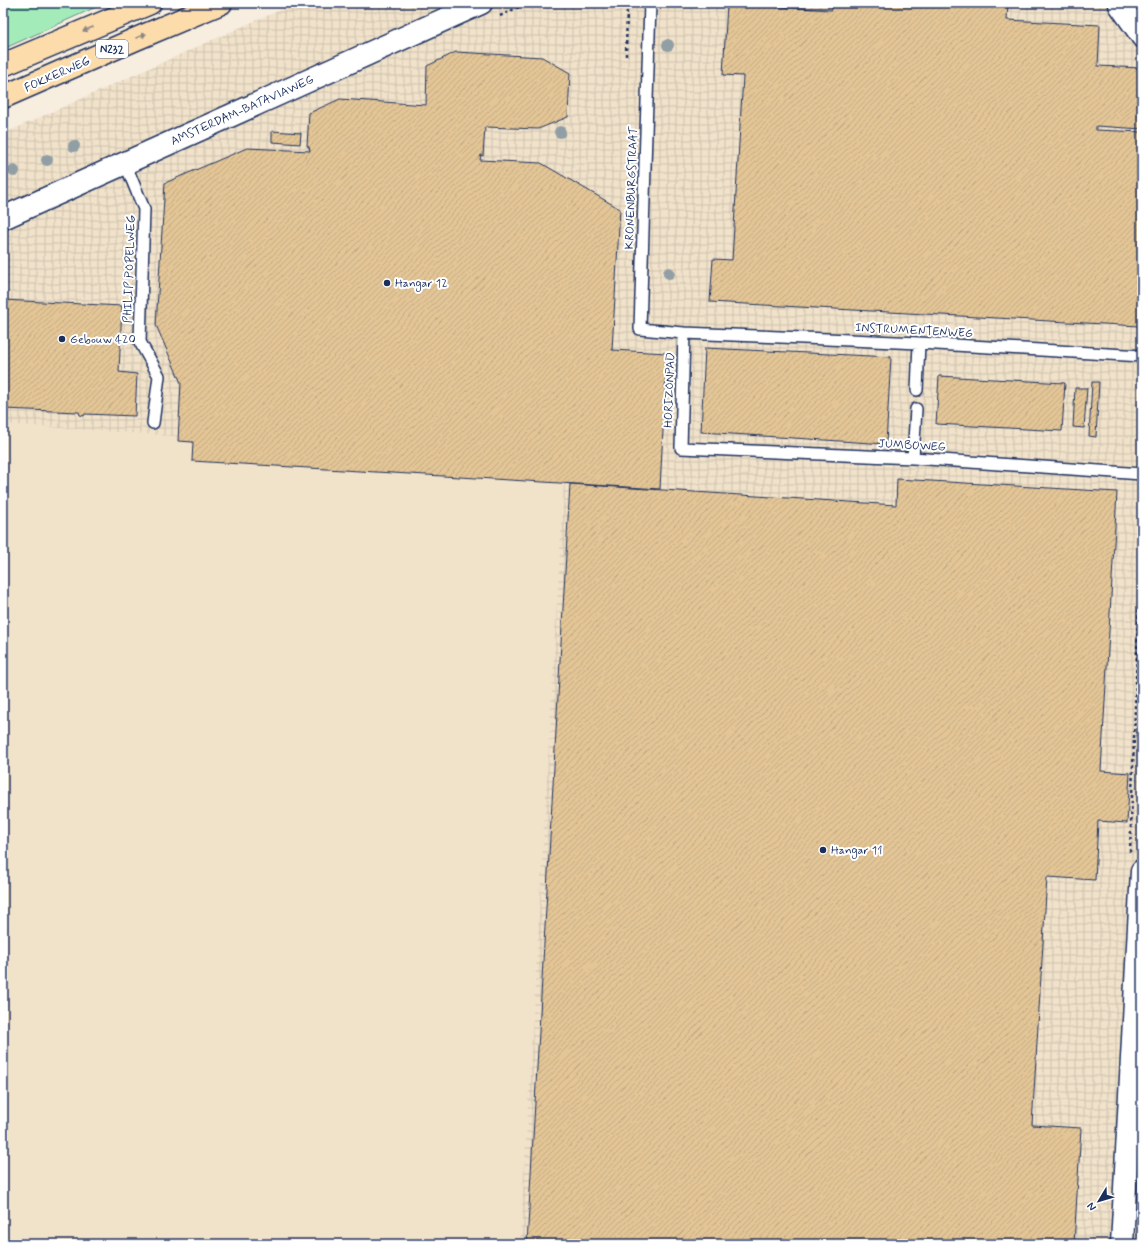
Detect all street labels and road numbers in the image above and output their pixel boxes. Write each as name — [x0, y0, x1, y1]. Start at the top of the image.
road number: N232 — [96, 40, 128, 58]
street label: FOKKERWEG — [22, 53, 93, 97]
street label: AMSTERDAM-BATAVIAWEG — [168, 72, 317, 150]
street label: KRONENBURGSTRAAT — [622, 126, 642, 250]
street label: PHILIP POPELWEG — [120, 215, 140, 323]
street label: INSTRUMENTENWEG — [855, 320, 973, 342]
street label: HORIZONPAD — [661, 352, 679, 428]
street label: JUMBOWEG — [878, 436, 946, 456]

